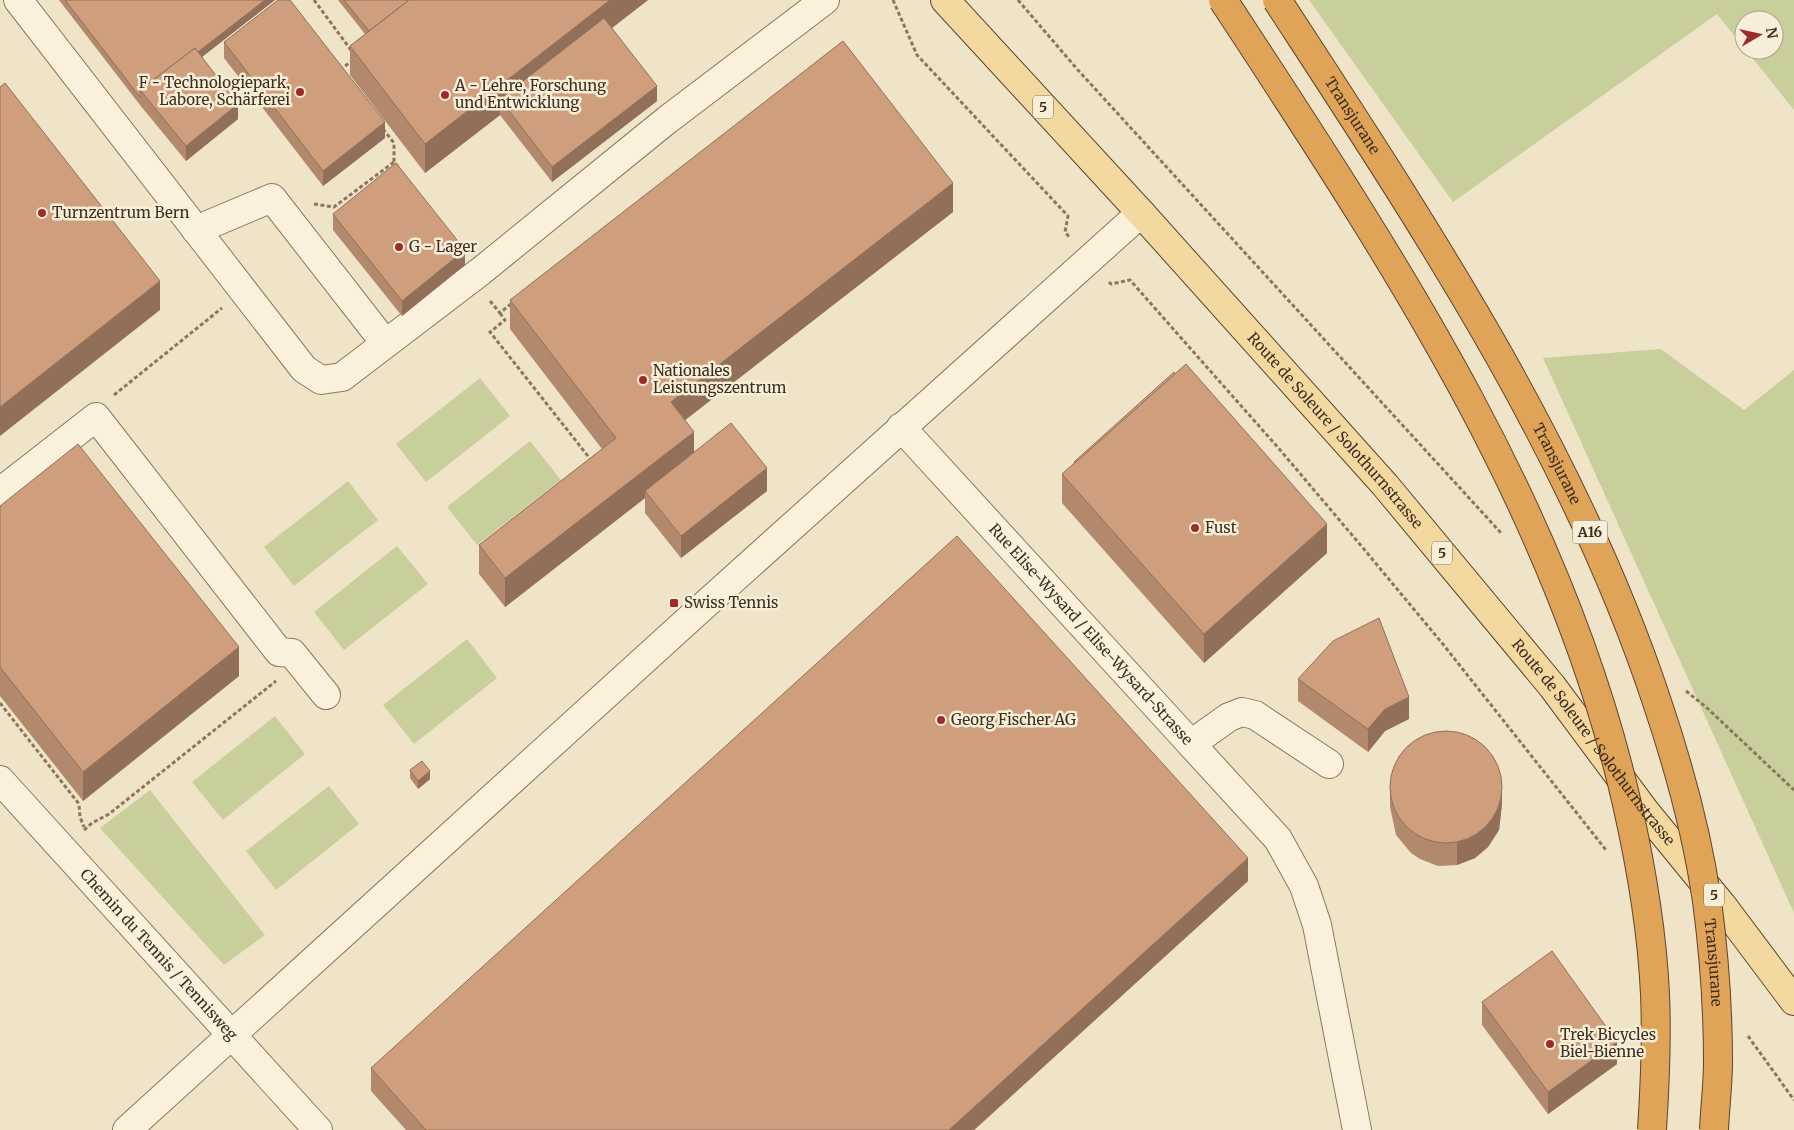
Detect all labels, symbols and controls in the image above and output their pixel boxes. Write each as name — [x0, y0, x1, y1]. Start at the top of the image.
north arrow — [1734, 10, 1784, 60]
text: N — [1762, 26, 1782, 40]
place label: F - Technologiepark, Labore, Schärferei — [139, 73, 290, 109]
street label: Transjurane — [1321, 73, 1385, 158]
place label: A - Lehre, Forschung und Entwicklung — [454, 76, 606, 112]
marker: F - Technologiepark, Labore, Schärferei — [294, 86, 306, 98]
marker: A - Lehre, Forschung und Entwicklung — [439, 89, 451, 101]
road number: 5 — [1033, 95, 1053, 118]
place label: Turnzentrum Bern — [52, 203, 190, 222]
marker: Turnzentrum Bern — [36, 207, 48, 219]
place label: G - Lager — [409, 237, 477, 256]
marker: G - Lager — [393, 241, 405, 253]
street label: Route de Soleure / Solothurnstrasse — [1244, 328, 1427, 532]
place label: Nationales Leistungszentrum — [653, 361, 786, 397]
marker: Nationales Leistungszentrum — [637, 374, 649, 386]
street label: Transjurane — [1529, 420, 1585, 507]
place label: Fust — [1205, 518, 1237, 537]
street label: Rue Elise-Wysard / Elise-Wysard-Strasse — [985, 519, 1197, 749]
road number: A16 — [1572, 520, 1608, 544]
marker: Fust — [1189, 522, 1201, 534]
road number: 5 — [1432, 542, 1452, 564]
place label: Swiss Tennis — [684, 593, 778, 612]
marker: Swiss Tennis — [668, 597, 680, 609]
street label: Route de Soleure / Solothurnstrasse — [1508, 635, 1679, 849]
place label: Georg Fischer AG — [951, 710, 1076, 729]
marker: Georg Fischer AG — [935, 714, 947, 726]
street label: Chemin du Tennis / Tennisweg — [76, 865, 242, 1044]
road number: 5 — [1704, 884, 1724, 906]
street label: Transjurane — [1700, 917, 1727, 1007]
place label: Trek Bicycles Biel-Bienne — [1560, 1025, 1656, 1061]
marker: Trek Bicycles Biel-Bienne — [1544, 1038, 1556, 1050]

